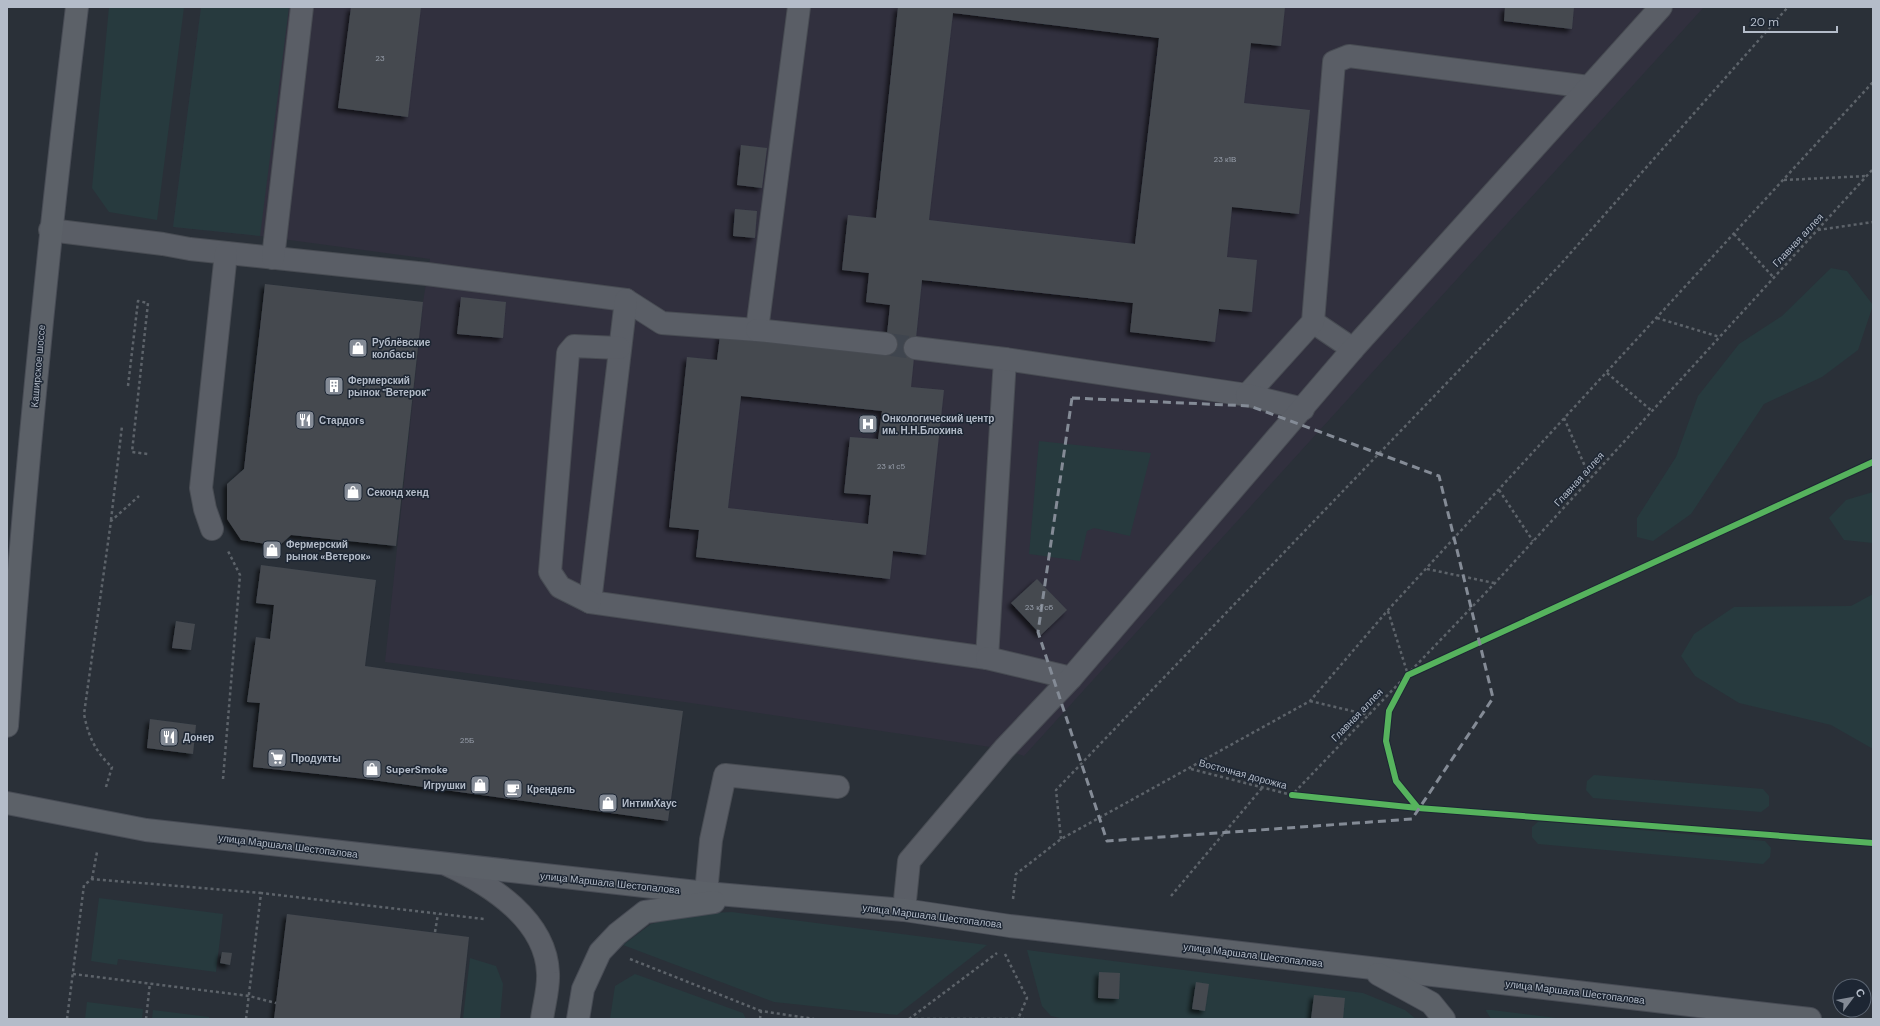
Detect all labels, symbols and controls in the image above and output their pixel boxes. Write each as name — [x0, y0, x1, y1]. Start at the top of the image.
scale bar — [1744, 8, 1837, 34]
text: 20 m — [1750, 14, 1779, 30]
house number: 23 — [375, 53, 385, 63]
house number: 23 к1В — [1214, 154, 1236, 164]
street label: Главная аллея — [1770, 210, 1826, 270]
street label: Каширское шоссе — [28, 324, 48, 408]
place label: Рублёвские колбасы — [372, 336, 431, 361]
shop icon: Рублёвские колбасы — [347, 337, 369, 359]
place label: Фермерский рынок "Ветерок" — [348, 374, 430, 399]
building icon: Фермерский рынок "Ветерок" — [323, 375, 345, 397]
restaurant icon: Стардогs — [294, 409, 316, 431]
place label: Онкологический центр им. Н.Н.Блохина — [882, 412, 994, 437]
hospital icon: Онкологический центр им. Н.Н.Блохина — [857, 413, 879, 435]
place label: Стардогs — [319, 414, 364, 427]
street label: Главная аллея — [1551, 449, 1607, 509]
house number: 23 к1 с5 — [877, 461, 905, 471]
shop icon: Секонд хенд — [342, 481, 364, 503]
place label: Секонд хенд — [367, 486, 429, 499]
place label: Фермерский рынок «Ветерок» — [286, 538, 371, 563]
shop icon: Фермерский рынок «Ветерок» — [261, 539, 283, 561]
house number: 23 к1 с6 — [1025, 602, 1053, 612]
street label: Главная аллея — [1328, 686, 1386, 744]
restaurant icon: Донер — [158, 726, 180, 748]
place label: Донер — [183, 731, 214, 744]
house number: 25Б — [460, 735, 474, 745]
supermarket icon: Продукты — [266, 747, 288, 769]
place label: Продукты — [291, 752, 341, 765]
street label: Восточная дорожка — [1198, 756, 1289, 792]
shop icon: SuperSmoke — [361, 758, 383, 780]
place label: SuperSmoke — [386, 763, 448, 776]
shop icon: Игрушки — [469, 774, 491, 796]
cafe icon: Крендель — [502, 778, 524, 800]
place label: Игрушки — [424, 779, 466, 792]
place label: Крендель — [527, 783, 575, 796]
shop icon: ИнтимХаус — [597, 792, 619, 814]
place label: ИнтимХаус — [622, 797, 677, 810]
street label: улица Маршала Шестопалова — [218, 831, 359, 861]
street label: улица Маршала Шестопалова — [540, 869, 681, 897]
street label: улица Маршала Шестопалова — [862, 901, 1003, 931]
street label: улица Маршала Шестопалова — [1183, 940, 1324, 970]
street label: улица Маршала Шестопалова — [1505, 977, 1646, 1007]
north arrow — [1832, 978, 1872, 1018]
text: С — [1852, 986, 1869, 1000]

